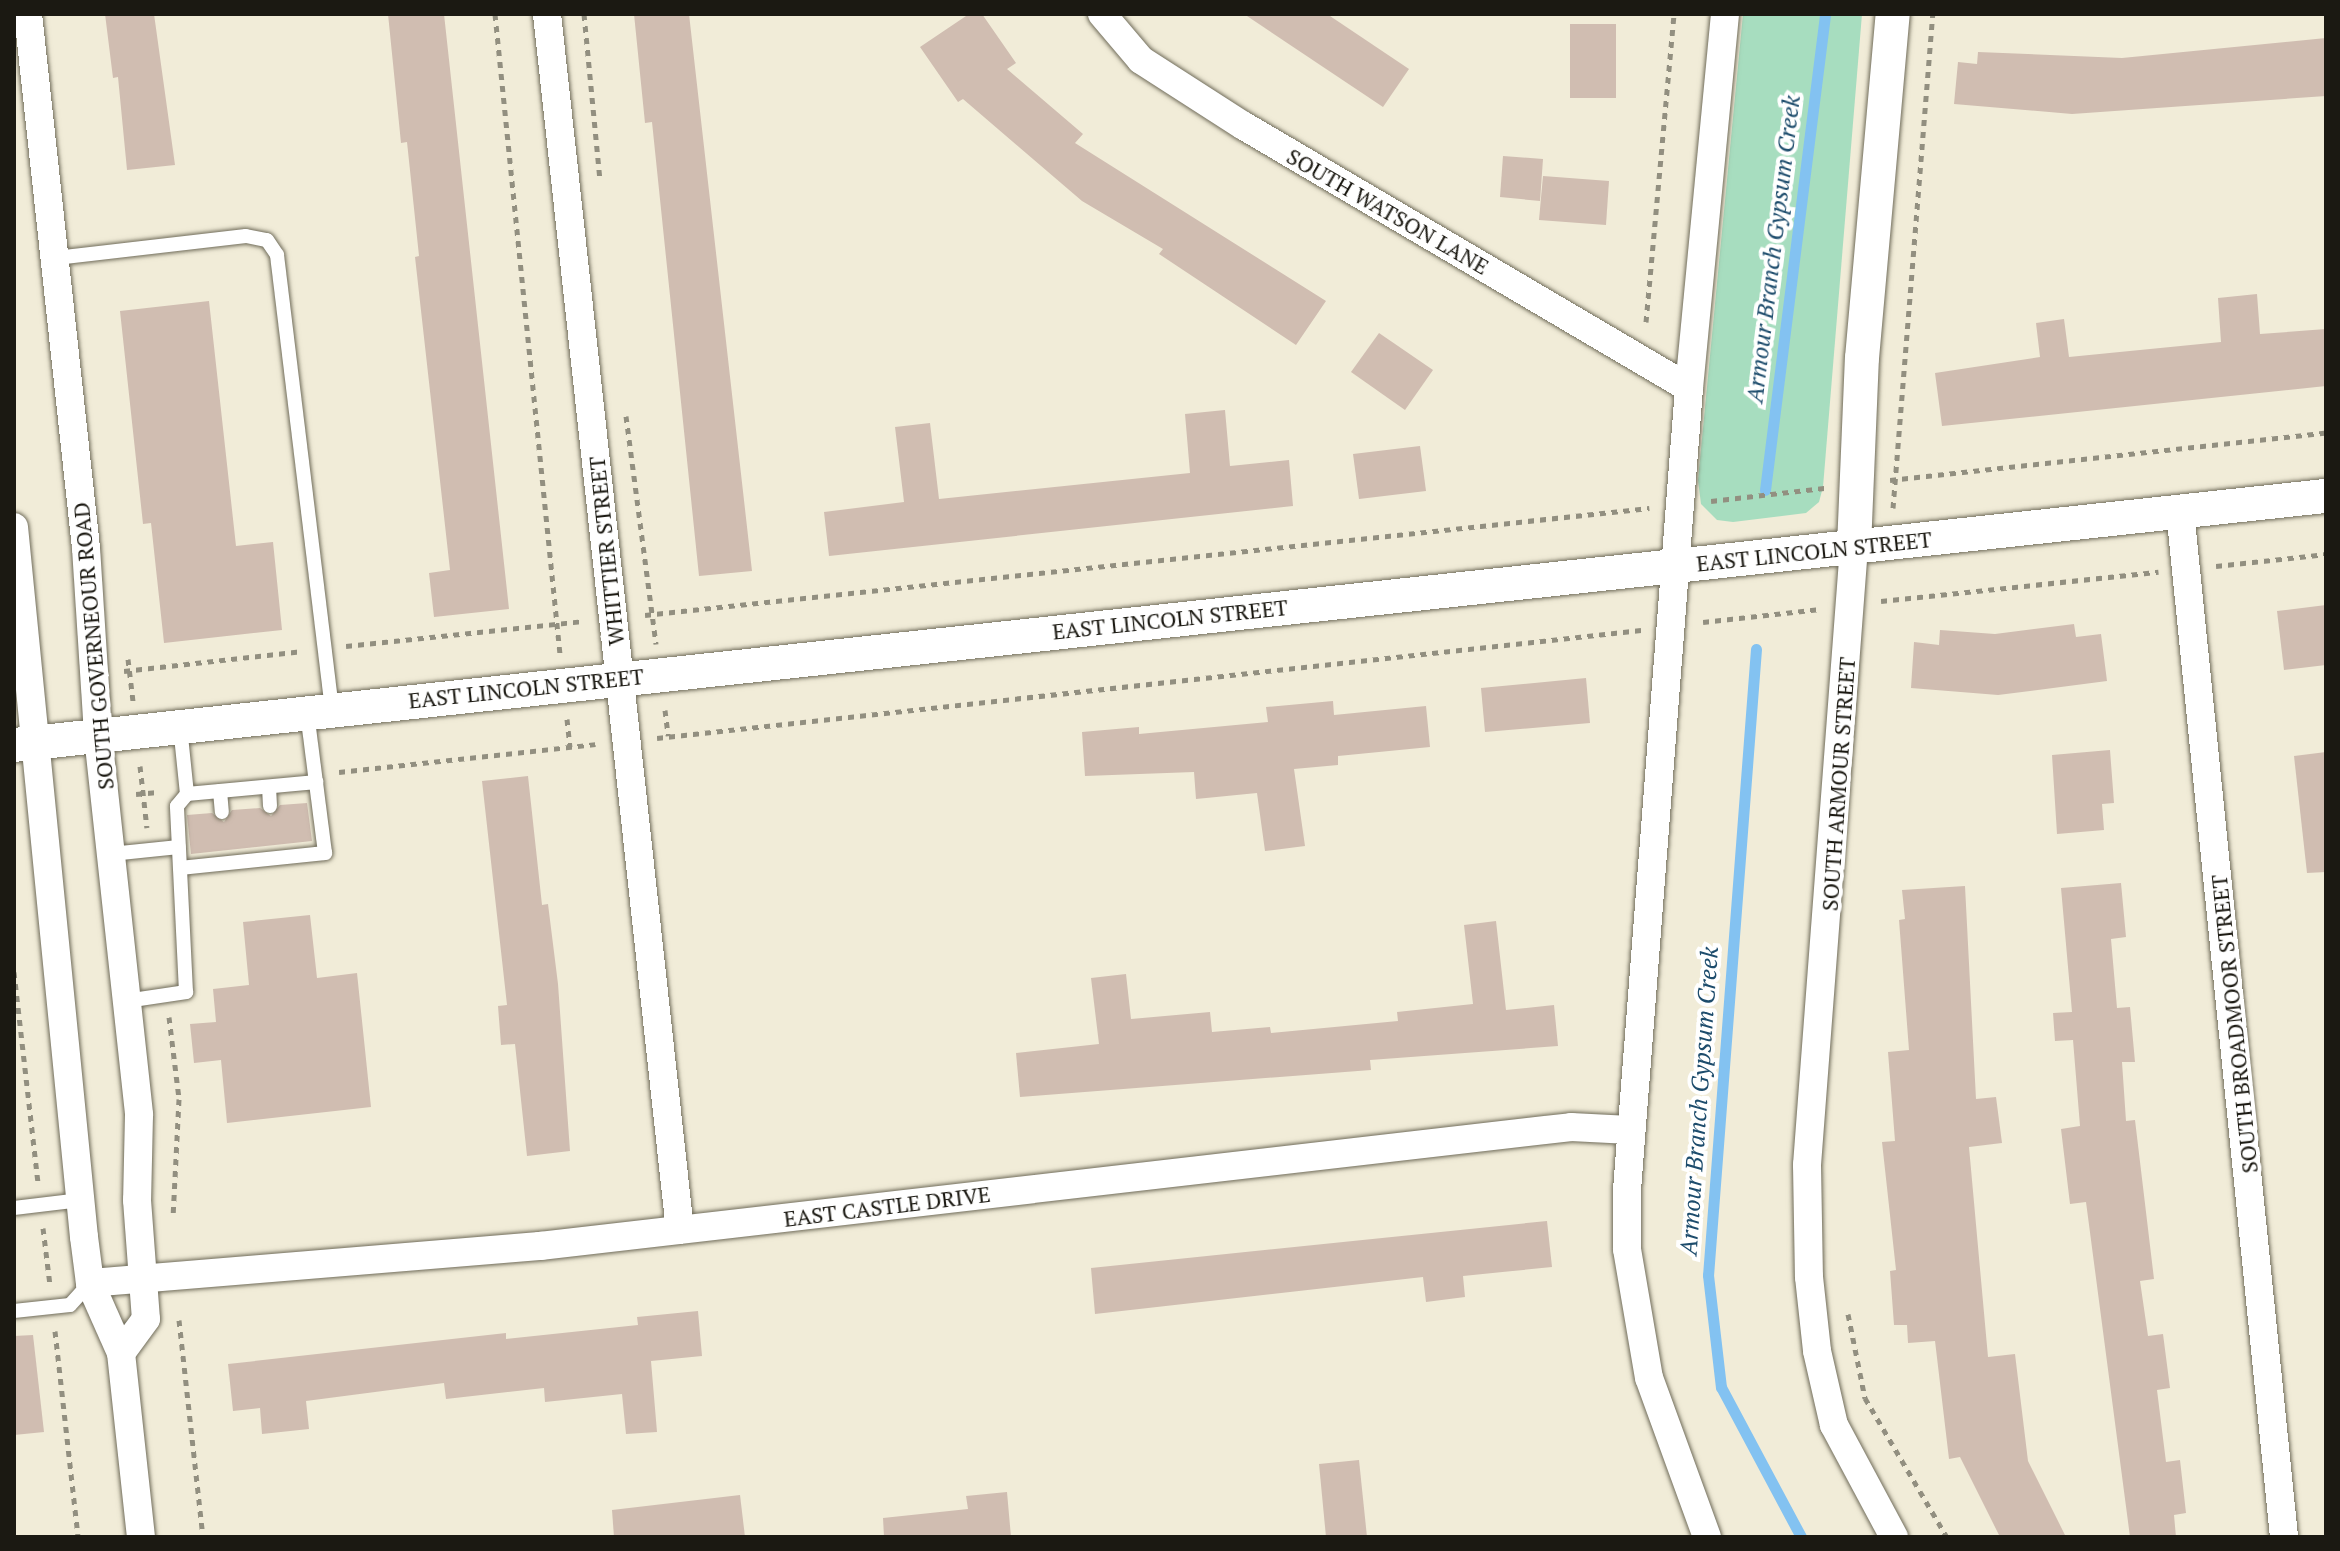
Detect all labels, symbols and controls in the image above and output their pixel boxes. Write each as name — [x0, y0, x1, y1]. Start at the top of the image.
water label: Armour Branch Gypsum Creek — [1740, 94, 1806, 404]
street label: SOUTH WATSON LANE — [1282, 142, 1494, 280]
street label: WHITTIER STREET — [583, 455, 629, 647]
street label: SOUTH GOVERNEOUR ROAD — [67, 501, 119, 791]
street label: EAST LINCOLN STREET — [1695, 526, 1933, 576]
street label: EAST LINCOLN STREET — [1051, 594, 1289, 644]
street label: SOUTH ARMOUR STREET — [1816, 656, 1860, 912]
street label: EAST LINCOLN STREET — [407, 663, 645, 713]
street label: SOUTH BROADMOOR STREET — [2205, 873, 2263, 1175]
water label: Armour Branch Gypsum Creek — [1674, 946, 1724, 1256]
street label: EAST CASTLE DRIVE — [782, 1180, 992, 1232]

